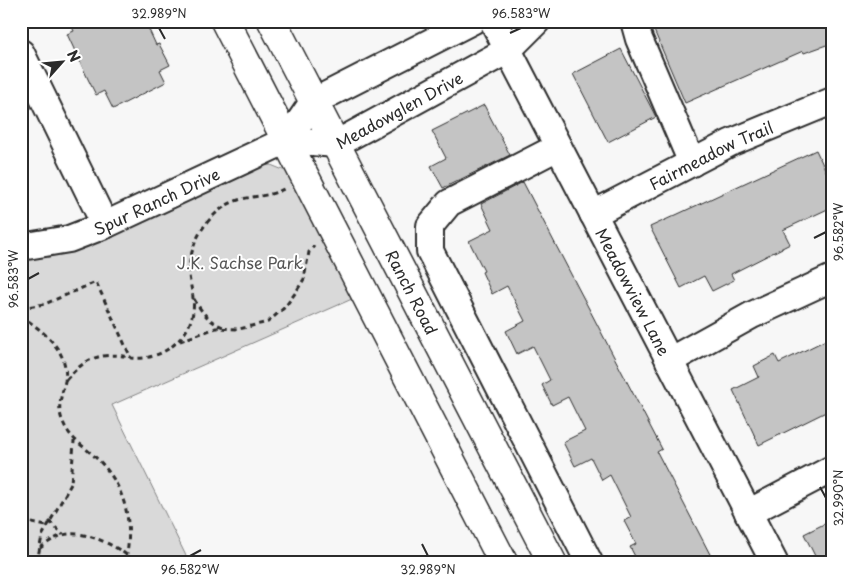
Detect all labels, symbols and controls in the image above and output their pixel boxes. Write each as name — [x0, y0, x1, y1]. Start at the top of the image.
text: 32.989°N — [131, 4, 187, 22]
text: 96.583°W — [492, 4, 551, 22]
north arrow — [38, 38, 88, 88]
text: N — [62, 46, 86, 66]
street label: Meadowglen Drive — [331, 65, 467, 154]
street label: Fairmeadow Trail — [644, 115, 777, 195]
street label: Spur Ranch Drive — [90, 161, 223, 240]
text: 96.582°W — [829, 202, 847, 261]
street label: Meadowview Lane — [590, 224, 677, 360]
street label: Ranch Road — [380, 245, 444, 339]
text: 96.583°W — [4, 249, 22, 308]
park label: J.K. Sachse Park — [177, 250, 304, 274]
text: 32.990°N — [829, 470, 847, 526]
text: 96.582°W — [161, 560, 220, 578]
text: 32.989°N — [400, 560, 456, 578]

